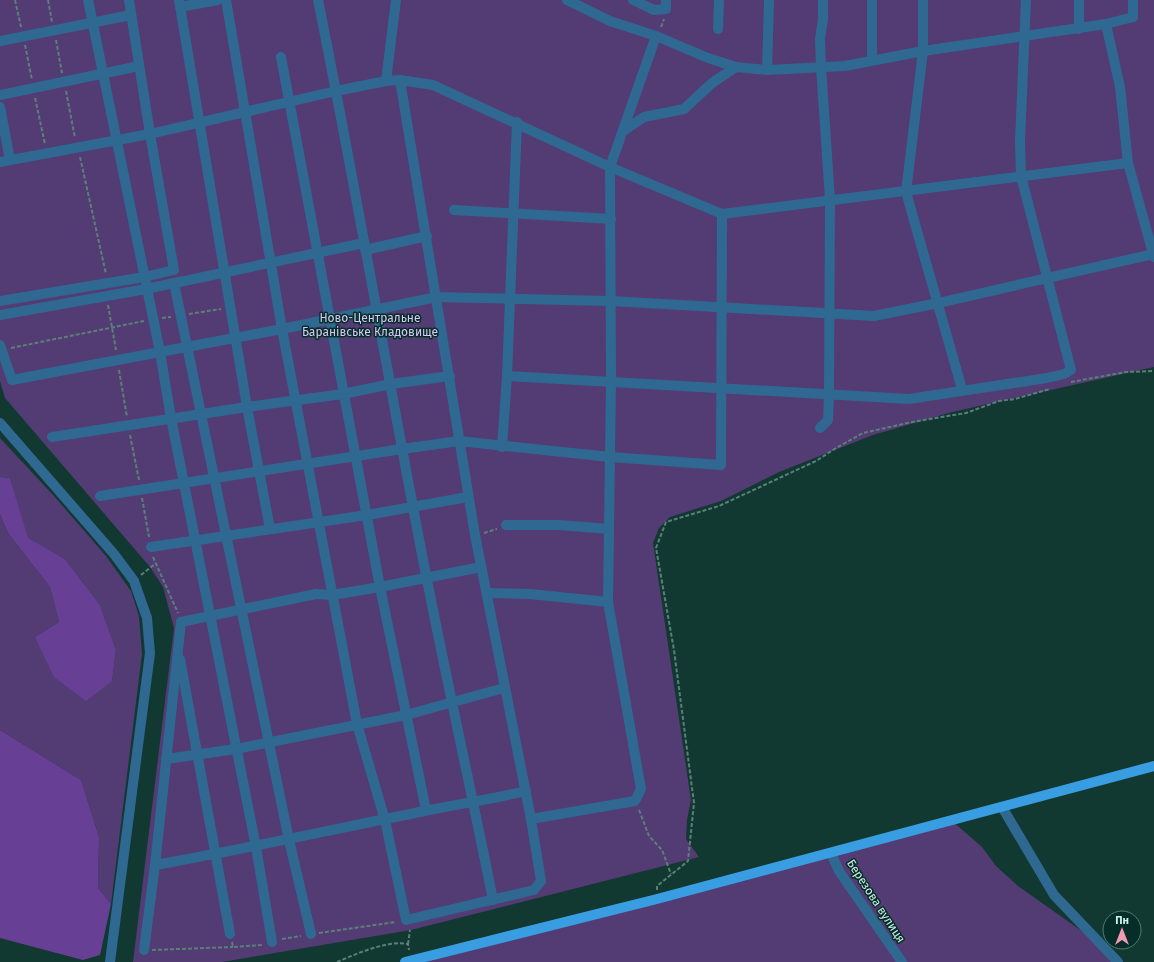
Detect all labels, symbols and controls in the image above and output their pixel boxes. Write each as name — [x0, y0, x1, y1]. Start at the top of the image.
park label: Ново-Центральне Баранівське Кладовище — [302, 311, 438, 339]
street label: Березова вулиця — [844, 857, 908, 945]
north arrow — [1102, 910, 1142, 950]
text: Пн — [1115, 914, 1129, 927]

